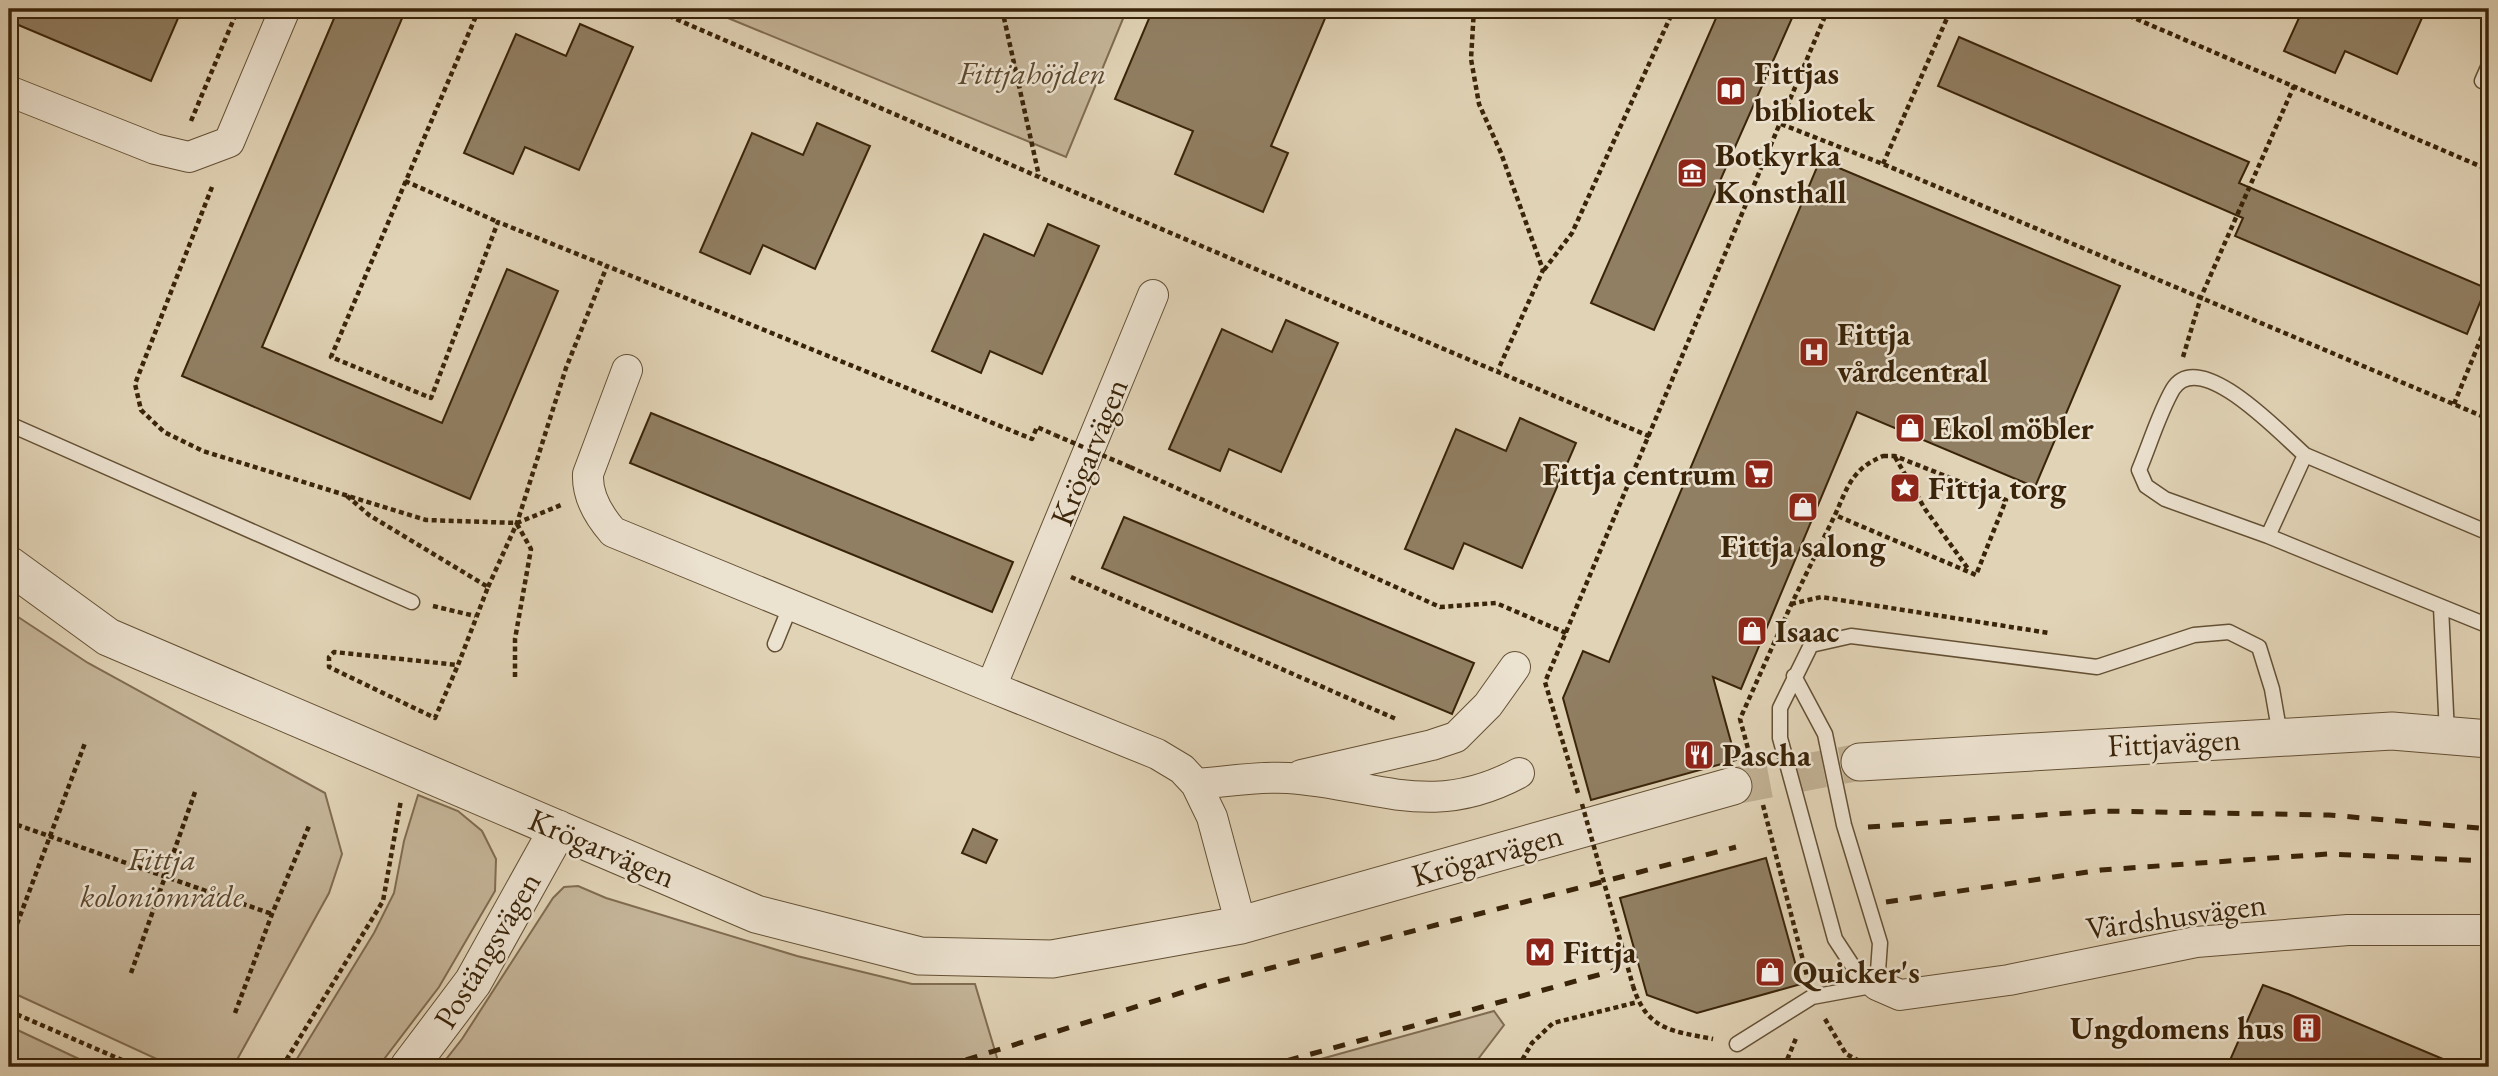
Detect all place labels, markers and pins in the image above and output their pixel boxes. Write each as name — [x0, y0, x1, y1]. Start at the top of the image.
place label: Fittjas bibliotek — [1754, 52, 1875, 131]
library icon: Fittjas bibliotek — [1714, 74, 1748, 108]
place label: Botkyrka Konsthall — [1715, 134, 1847, 213]
museum icon: Botkyrka Konsthall — [1675, 156, 1709, 190]
place label: Fittja vårdcentral — [1837, 313, 1988, 392]
hospital icon: Fittja vårdcentral — [1797, 335, 1831, 369]
place label: Ekol möbler — [1933, 407, 2094, 449]
shop icon: Ekol möbler — [1893, 411, 1927, 445]
place label: Fittja centrum — [1542, 453, 1736, 495]
supermarket icon: Fittja centrum — [1742, 457, 1776, 491]
place label: Fittja torg — [1928, 467, 2067, 509]
place icon: Fittja torg — [1888, 471, 1922, 505]
shop icon: Fittja salong — [1786, 490, 1820, 524]
place label: Fittja salong — [1720, 525, 1887, 567]
place label: Isaac — [1775, 610, 1839, 652]
shop icon: Isaac — [1735, 614, 1769, 648]
place label: Pascha — [1722, 734, 1812, 776]
restaurant icon: Pascha — [1682, 738, 1716, 772]
place label: Fittja — [1563, 931, 1637, 973]
metro station icon: Fittja — [1523, 935, 1557, 969]
place label: Quicker's — [1793, 951, 1920, 993]
shop icon: Quicker's — [1753, 955, 1787, 989]
place label: Ungdomens hus — [2070, 1007, 2284, 1049]
building icon: Ungdomens hus — [2290, 1011, 2324, 1045]

